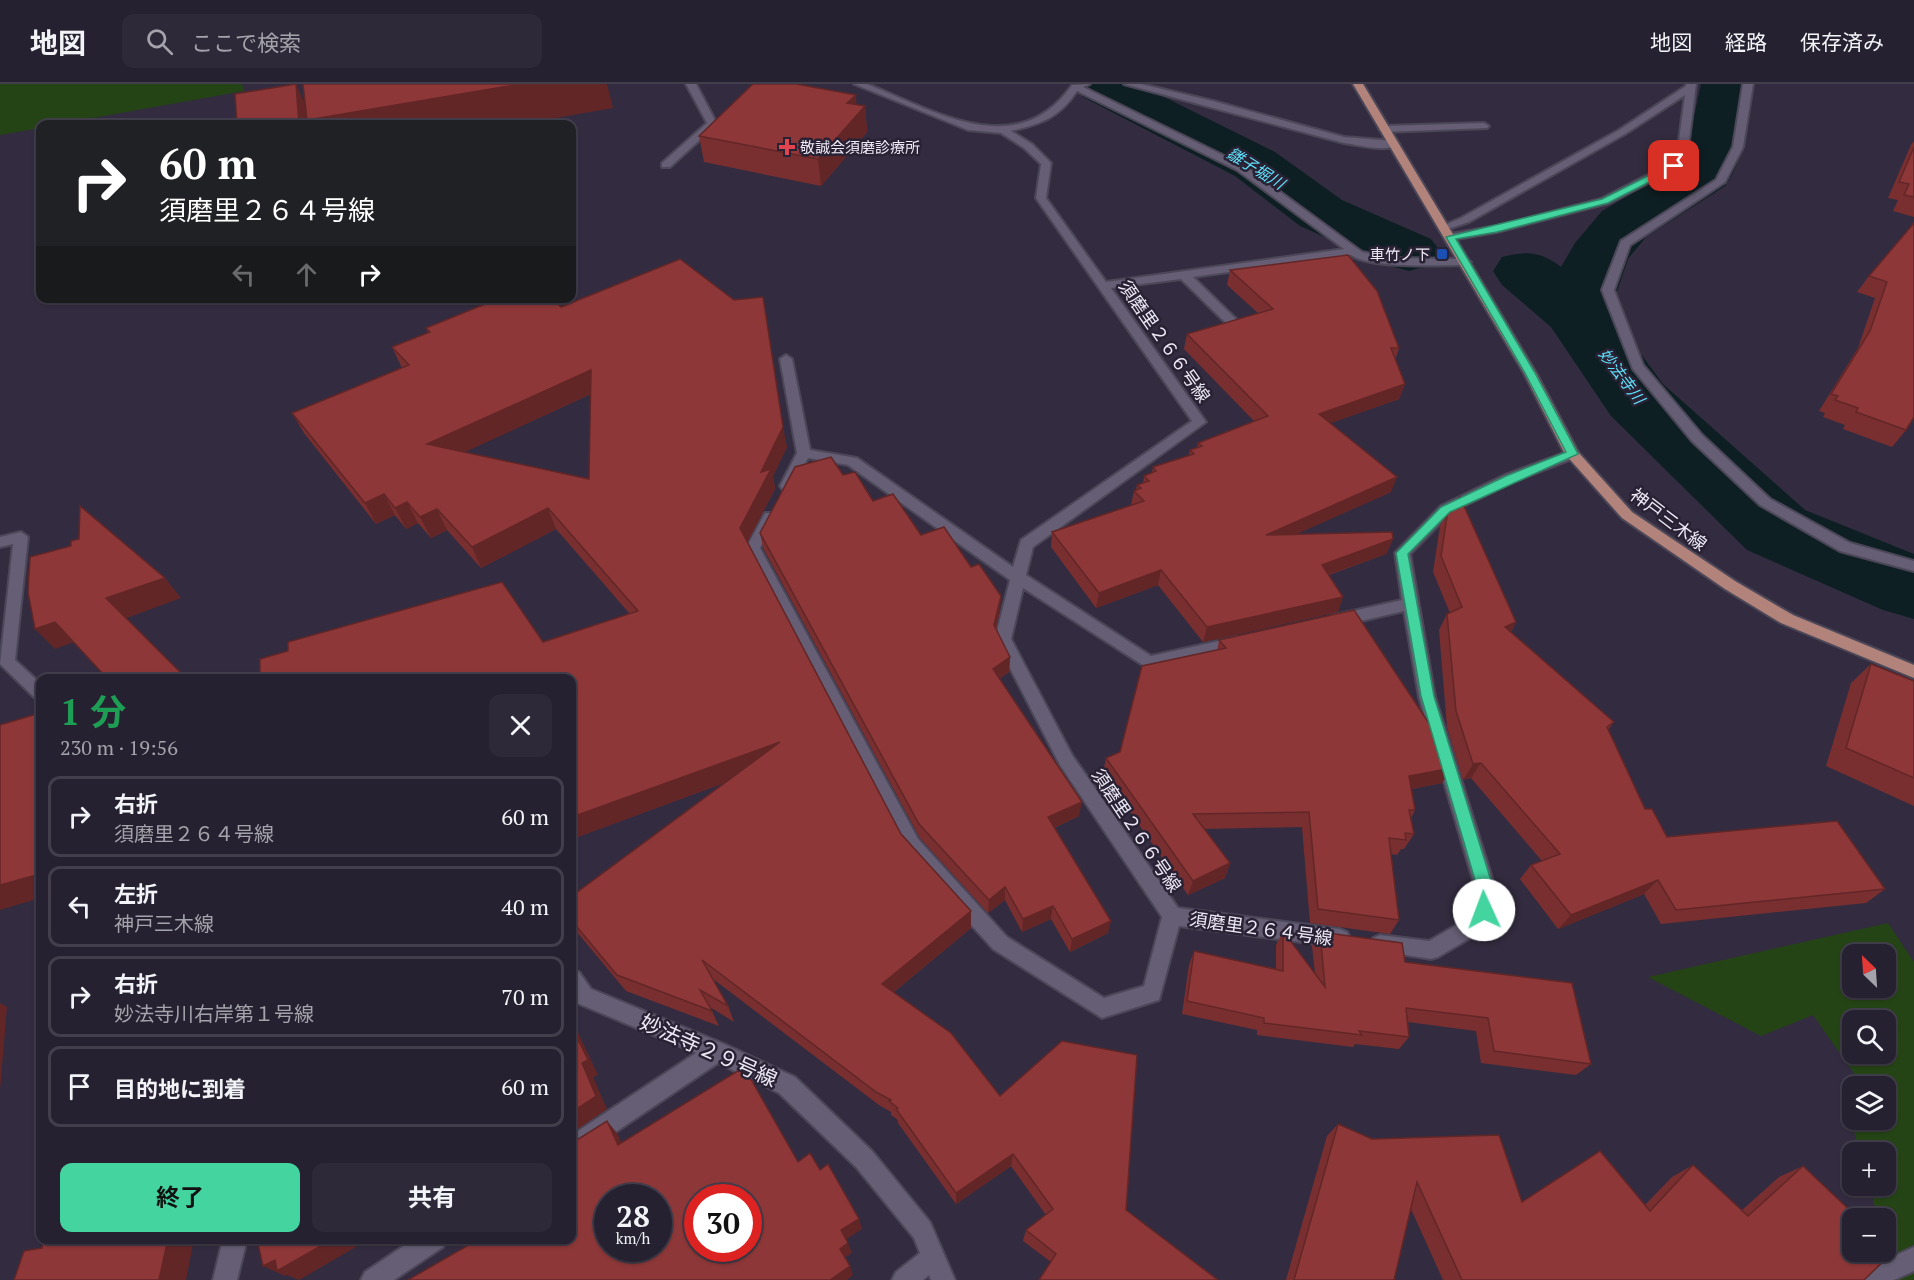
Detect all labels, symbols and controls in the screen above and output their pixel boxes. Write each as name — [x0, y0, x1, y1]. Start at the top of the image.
search box — [122, 14, 542, 68]
text: 地図 — [30, 24, 86, 61]
icon: search — [143, 25, 176, 58]
text: ここで検索 — [191, 28, 301, 57]
text: 地図 — [1650, 28, 1692, 56]
text: 経路 — [1725, 28, 1767, 56]
text: 保存済み — [1800, 28, 1884, 56]
text: 60 m — [159, 135, 257, 191]
place label: 敬誠会須磨診療所 — [800, 137, 920, 157]
marker: 敬誠会須磨診療所 — [778, 138, 796, 156]
pin — [1648, 140, 1699, 191]
water label: 雛子堀川 — [1223, 142, 1291, 195]
icon: right — [60, 144, 138, 222]
icon: arrive — [1657, 149, 1690, 182]
text: 須磨里２６４号線 — [159, 192, 375, 228]
place label: 車竹ノ下 — [1370, 244, 1430, 264]
marker: 車竹ノ下 — [1435, 247, 1449, 261]
icon: left — [227, 258, 260, 291]
icon: ahead — [290, 258, 323, 291]
icon: right — [353, 258, 386, 291]
street label: 須磨里２６６号線 — [1114, 275, 1216, 407]
water label: 妙法寺川 — [1594, 344, 1651, 410]
street label: 神戸三木線 — [1626, 482, 1712, 556]
text: 1 分 — [60, 688, 126, 735]
button: close — [489, 694, 552, 757]
text: 230 m · 19:56 — [60, 734, 178, 761]
street label: 須磨里２６６号線 — [1087, 764, 1187, 896]
text: 右折 — [114, 789, 158, 818]
icon: right — [63, 800, 96, 833]
text: 60 m — [501, 802, 549, 831]
text: 須磨里２６４号線 — [114, 820, 274, 847]
position arrow — [1452, 878, 1516, 942]
text: 左折 — [114, 879, 158, 908]
icon: left — [63, 890, 96, 923]
text: 40 m — [501, 892, 549, 921]
street label: 須磨里２６４号線 — [1188, 906, 1334, 950]
text: 神戸三木線 — [114, 910, 214, 937]
north arrow — [1842, 944, 1896, 998]
map controls — [1842, 944, 1896, 1262]
text: 右折 — [114, 969, 158, 998]
icon: right — [63, 980, 96, 1013]
text: 70 m — [501, 982, 549, 1011]
text: 妙法寺川右岸第１号線 — [114, 1000, 314, 1027]
street label: 妙法寺２９号線 — [636, 1007, 782, 1093]
button: search — [1842, 1010, 1896, 1064]
icon: arrive — [63, 1070, 96, 1103]
text: 60 m — [501, 1072, 549, 1101]
text: 目的地に到着 — [114, 1074, 246, 1103]
button: layers — [1842, 1076, 1896, 1130]
button: + — [1842, 1142, 1896, 1196]
button: 終了 — [60, 1163, 300, 1232]
button: 共有 — [312, 1163, 552, 1232]
speed limit sign: 30 — [684, 1184, 762, 1262]
text: 28 — [616, 1196, 650, 1236]
button: − — [1842, 1208, 1896, 1262]
text: km/h — [616, 1228, 650, 1248]

